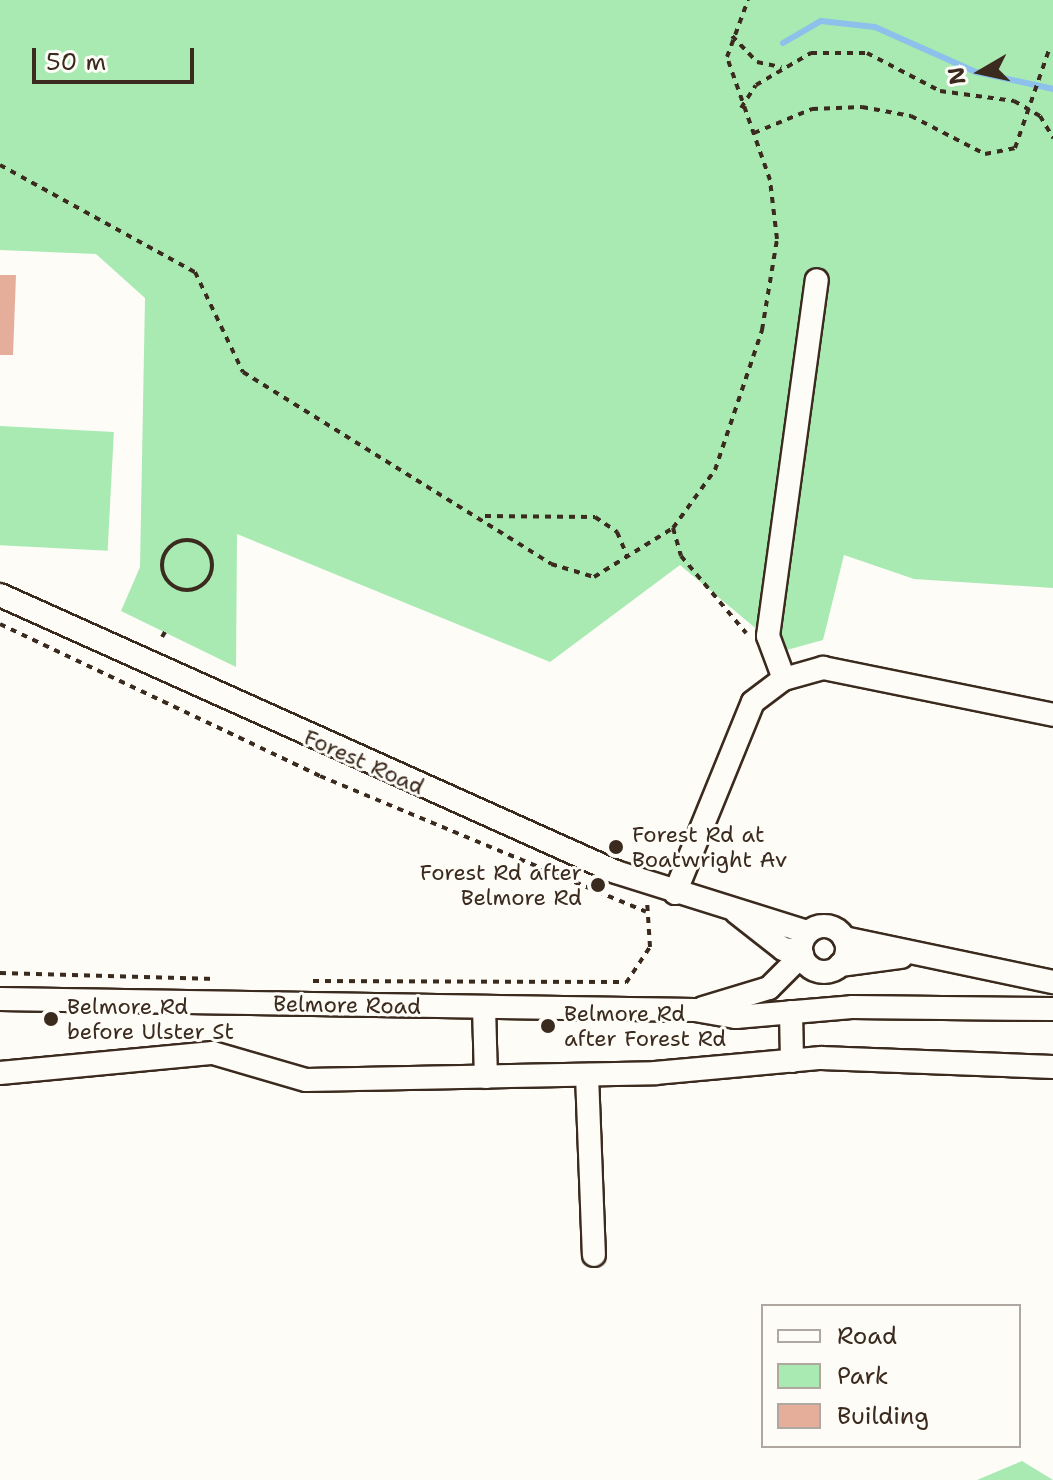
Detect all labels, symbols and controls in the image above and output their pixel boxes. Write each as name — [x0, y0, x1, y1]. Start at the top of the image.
scale bar — [36, 32, 198, 82]
north arrow — [941, 32, 1021, 112]
text: 50 m — [46, 46, 106, 78]
text: N — [941, 65, 972, 87]
street label: Forest Road — [300, 724, 428, 800]
place label: Forest Rd at Boatwright Av — [632, 821, 787, 872]
marker: Forest Rd at Boatwright Av — [607, 838, 625, 856]
place label: Forest Rd after Belmore Rd — [420, 859, 582, 910]
marker: Forest Rd after Belmore Rd — [589, 876, 607, 894]
street label: Belmore Road — [273, 991, 421, 1019]
place label: Belmore Rd before Ulster St — [67, 993, 234, 1044]
place label: Belmore Rd after Forest Rd — [564, 1000, 726, 1052]
marker: Belmore Rd before Ulster St — [42, 1010, 60, 1028]
marker: Belmore Rd after Forest Rd — [539, 1017, 557, 1035]
legend — [761, 1304, 1021, 1448]
text: Road — [837, 1320, 897, 1352]
text: Park — [837, 1360, 889, 1392]
text: Building — [837, 1400, 929, 1432]

